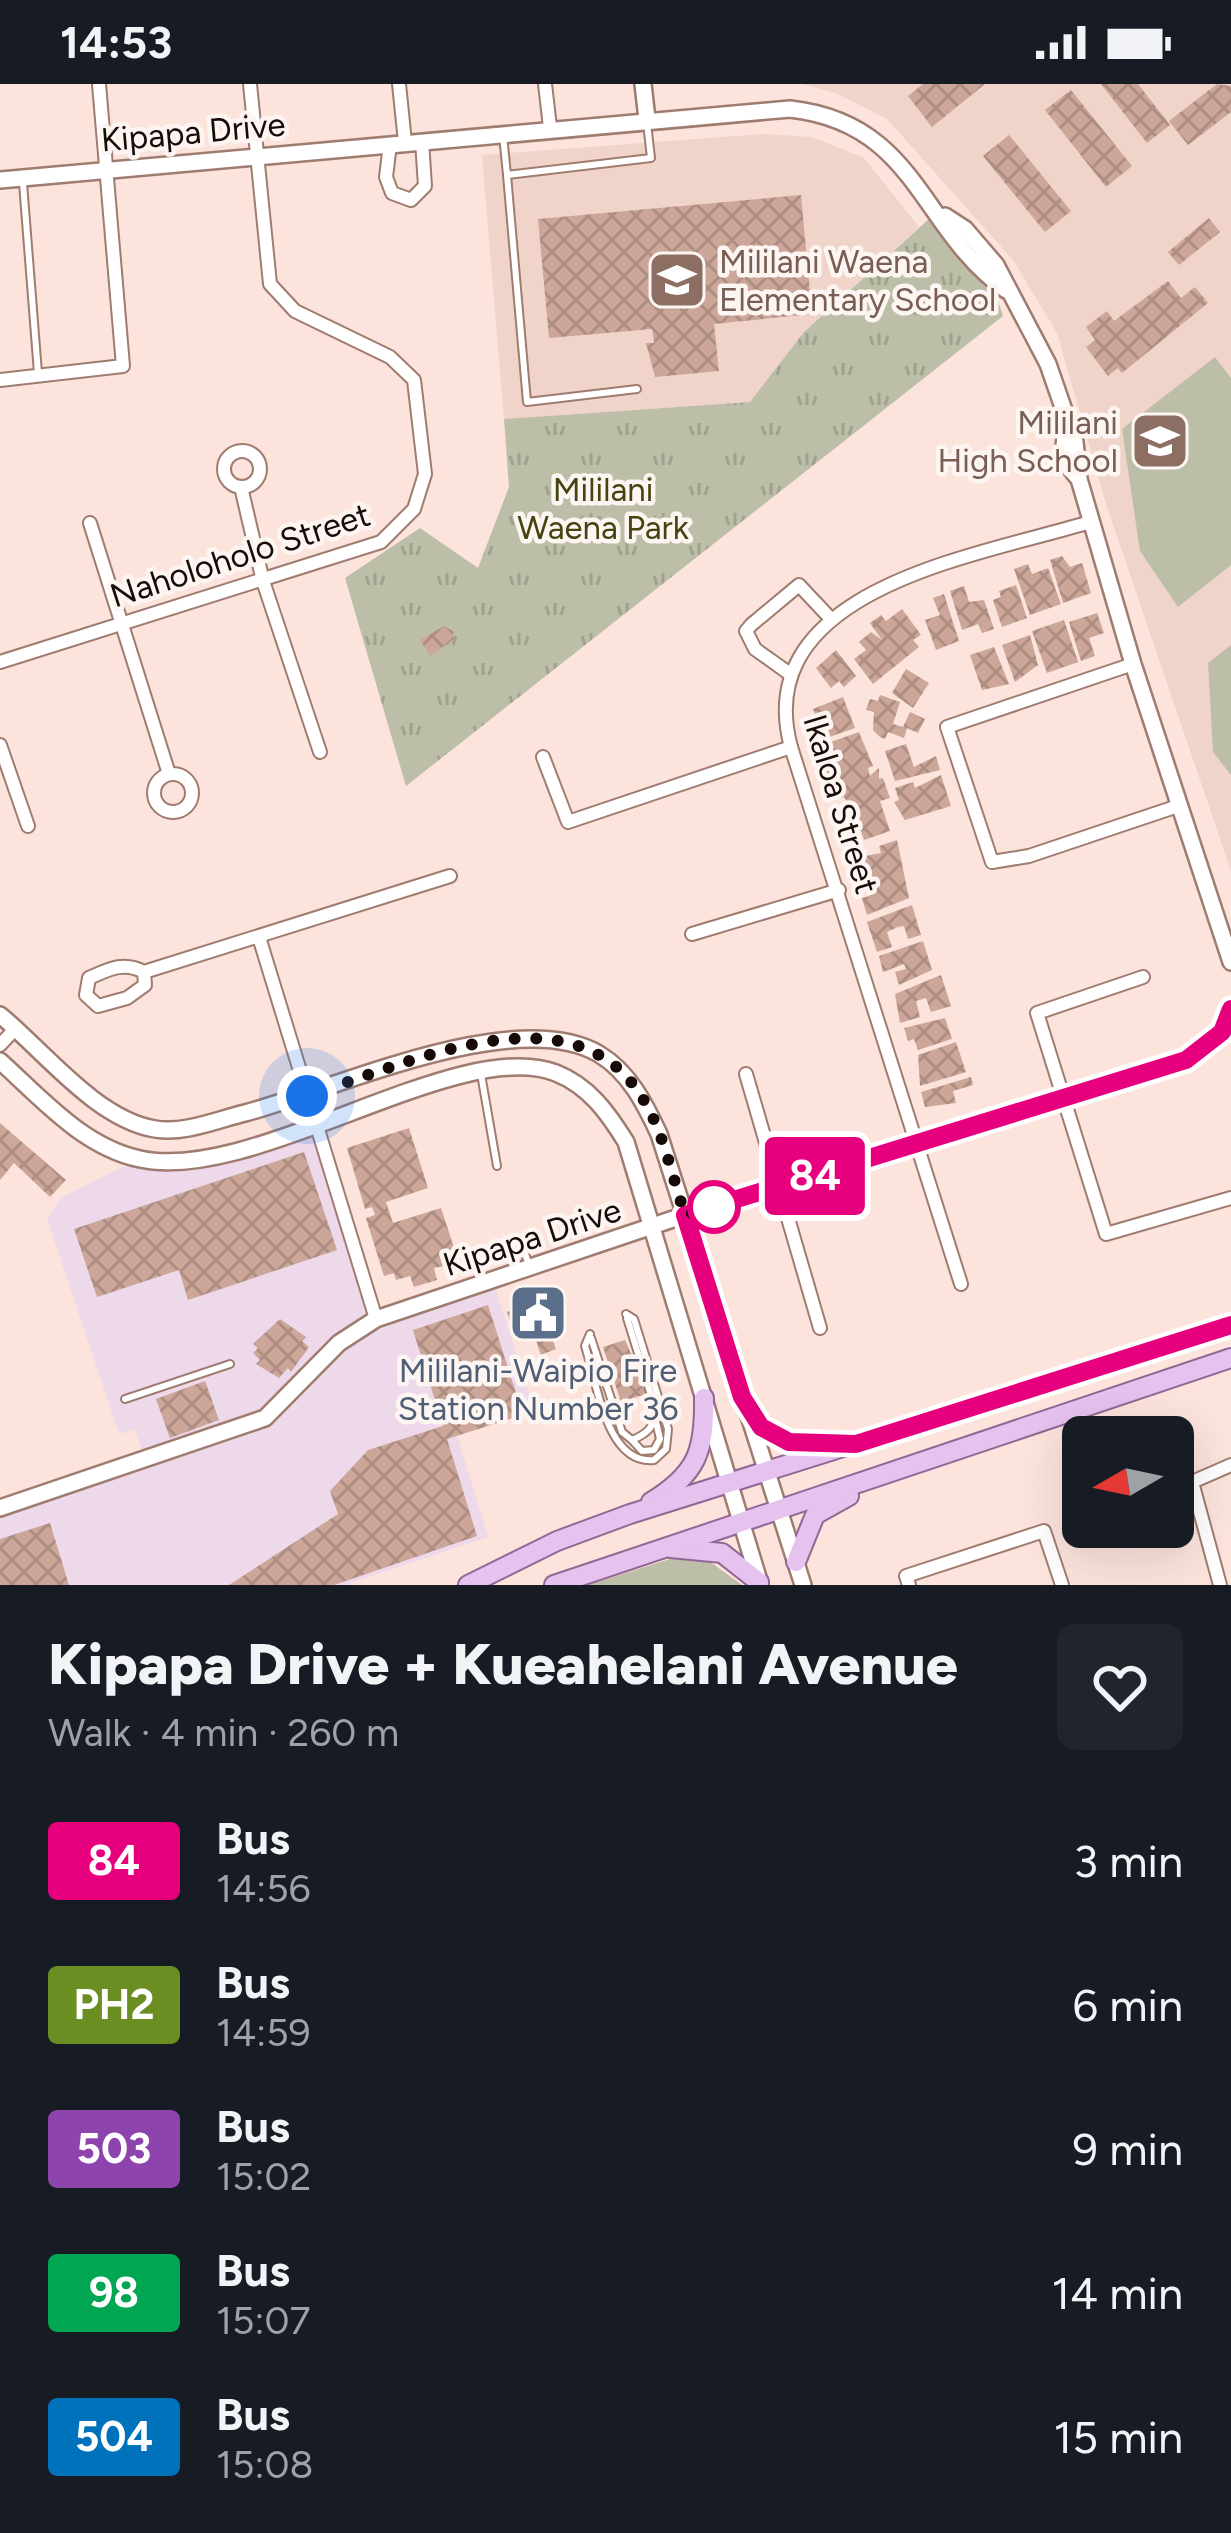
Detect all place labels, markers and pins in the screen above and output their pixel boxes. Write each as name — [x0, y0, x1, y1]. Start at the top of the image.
place label: Mililani Waena Elementary School — [719, 242, 996, 319]
school or university icon: Mililani Waena Elementary School — [646, 249, 708, 311]
place label: Mililani High School — [938, 403, 1118, 480]
school or university icon: Mililani High School — [1129, 410, 1191, 472]
unlabelled marker — [689, 1182, 739, 1232]
public building icon: Mililani-Waipio Fire Station Number 36 — [507, 1282, 569, 1344]
place label: Mililani-Waipio Fire Station Number 36 — [398, 1351, 678, 1428]

